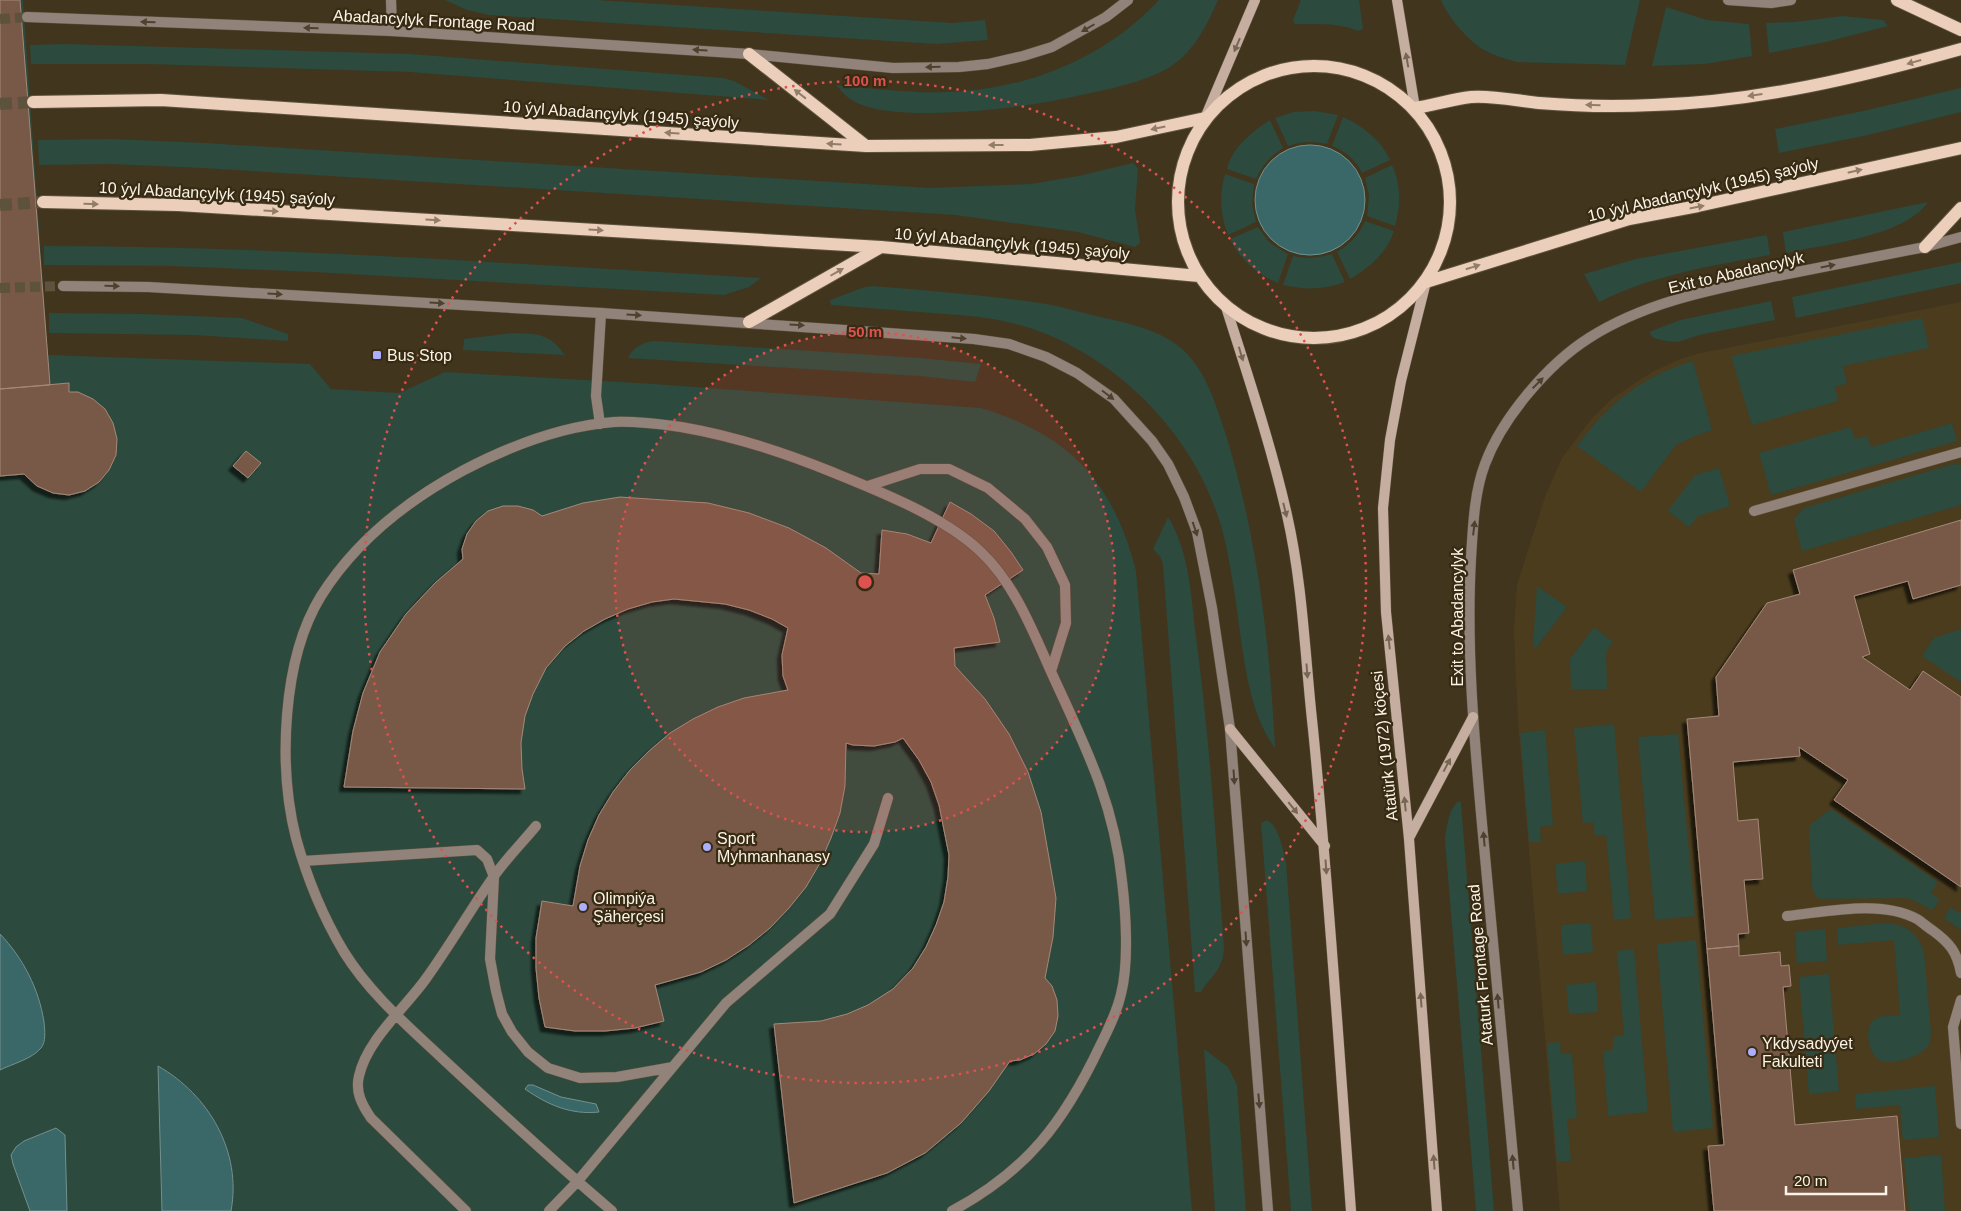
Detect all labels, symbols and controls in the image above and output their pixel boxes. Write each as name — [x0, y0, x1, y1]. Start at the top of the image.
street label: Abadancylyk Frontage Road — [333, 7, 535, 34]
one-way arrow — [140, 17, 156, 25]
one-way arrow — [1081, 23, 1094, 32]
one-way arrow — [302, 24, 318, 32]
one-way arrow — [1232, 38, 1240, 52]
one-way arrow — [692, 46, 708, 54]
one-way arrow — [1402, 52, 1410, 68]
one-way arrow — [1906, 58, 1922, 66]
one-way arrow — [924, 63, 940, 71]
text: 100 m — [844, 72, 886, 89]
one-way arrow — [794, 89, 807, 100]
one-way arrow — [1747, 91, 1763, 99]
street label: 10 ýyl Abadançylyk (1945) şaýoly — [502, 98, 740, 131]
one-way arrow — [1585, 101, 1601, 109]
one-way arrow — [1149, 125, 1165, 133]
one-way arrow — [664, 129, 680, 137]
one-way arrow — [826, 139, 842, 147]
one-way arrow — [988, 141, 1004, 149]
street label: 10 ýyl Abadançylyk (1945) şaýoly — [1586, 155, 1820, 224]
one-way arrow — [1848, 167, 1863, 175]
street label: 10 ýyl Abadançylyk (1945) şaýoly — [98, 179, 336, 208]
one-way arrow — [84, 200, 100, 208]
one-way arrow — [1689, 202, 1705, 210]
one-way arrow — [263, 207, 279, 215]
one-way arrow — [426, 217, 442, 225]
street label: 10 ýyl Abadançylyk (1945) şaýoly — [893, 225, 1131, 262]
one-way arrow — [588, 226, 604, 234]
street label: Exit to Abadancylyk — [1667, 248, 1807, 296]
one-way arrow — [1821, 262, 1836, 270]
one-way arrow — [1465, 263, 1480, 271]
one-way arrow — [829, 268, 844, 276]
one-way arrow — [104, 282, 120, 290]
one-way arrow — [267, 291, 283, 299]
one-way arrow — [429, 300, 445, 308]
one-way arrow — [626, 311, 642, 319]
one-way arrow — [790, 322, 806, 330]
text: 50 m — [848, 323, 882, 340]
one-way arrow — [952, 334, 968, 342]
one-way arrow — [1238, 346, 1245, 361]
place label: Bus Stop — [387, 347, 452, 364]
marker: Bus Stop — [371, 349, 383, 361]
one-way arrow — [1532, 378, 1544, 390]
one-way arrow — [1101, 390, 1114, 401]
one-way arrow — [1282, 503, 1290, 518]
one-way arrow — [1470, 520, 1478, 536]
one-way arrow — [1192, 522, 1200, 537]
street label: Exit to Abadancylyk — [1449, 547, 1466, 686]
centre of rings — [856, 573, 874, 591]
one-way arrow — [1385, 634, 1393, 650]
one-way arrow — [1303, 663, 1311, 679]
street label: Atatürk (1972) köçesi — [1368, 670, 1401, 822]
one-way arrow — [1443, 758, 1452, 771]
one-way arrow — [1230, 770, 1238, 786]
one-way arrow — [1401, 795, 1409, 811]
one-way arrow — [1288, 801, 1299, 814]
place label: Sport Myhmanhanasy — [717, 830, 830, 865]
one-way arrow — [1480, 831, 1488, 847]
marker: Sport Myhmanhanasy — [701, 841, 713, 853]
one-way arrow — [1323, 860, 1331, 876]
street label: Ataturk Frontage Road — [1465, 884, 1496, 1046]
place label: Olimpiýa Şäherçesi — [593, 890, 664, 925]
marker: Olimpiýa Şäherçesi — [577, 901, 589, 913]
one-way arrow — [1242, 932, 1250, 948]
one-way arrow — [1417, 992, 1425, 1008]
one-way arrow — [1494, 992, 1502, 1008]
place label: Ykdysadyýet Fakulteti — [1762, 1035, 1853, 1070]
marker: Ykdysadyýet Fakulteti — [1746, 1046, 1758, 1058]
one-way arrow — [1255, 1094, 1263, 1110]
one-way arrow — [1429, 1154, 1437, 1170]
one-way arrow — [1509, 1154, 1517, 1170]
scale bar — [1786, 1164, 1886, 1196]
text: 20 m — [1794, 1172, 1827, 1189]

